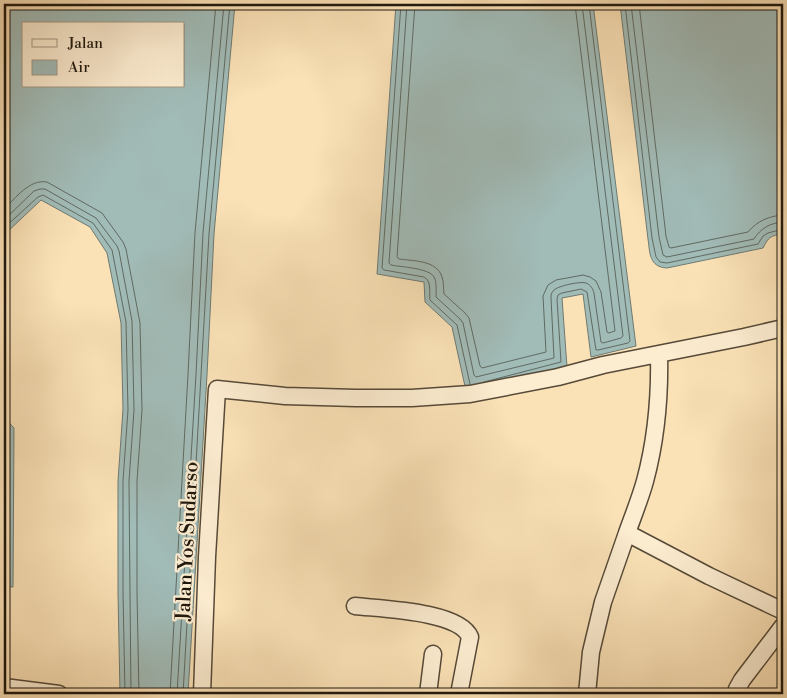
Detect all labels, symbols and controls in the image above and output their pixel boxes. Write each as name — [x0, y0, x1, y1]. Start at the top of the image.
legend — [22, 22, 185, 88]
text: Jalan — [67, 34, 103, 53]
text: Air — [67, 58, 90, 77]
street label: Jalan Yos Sudarso — [171, 461, 205, 622]

